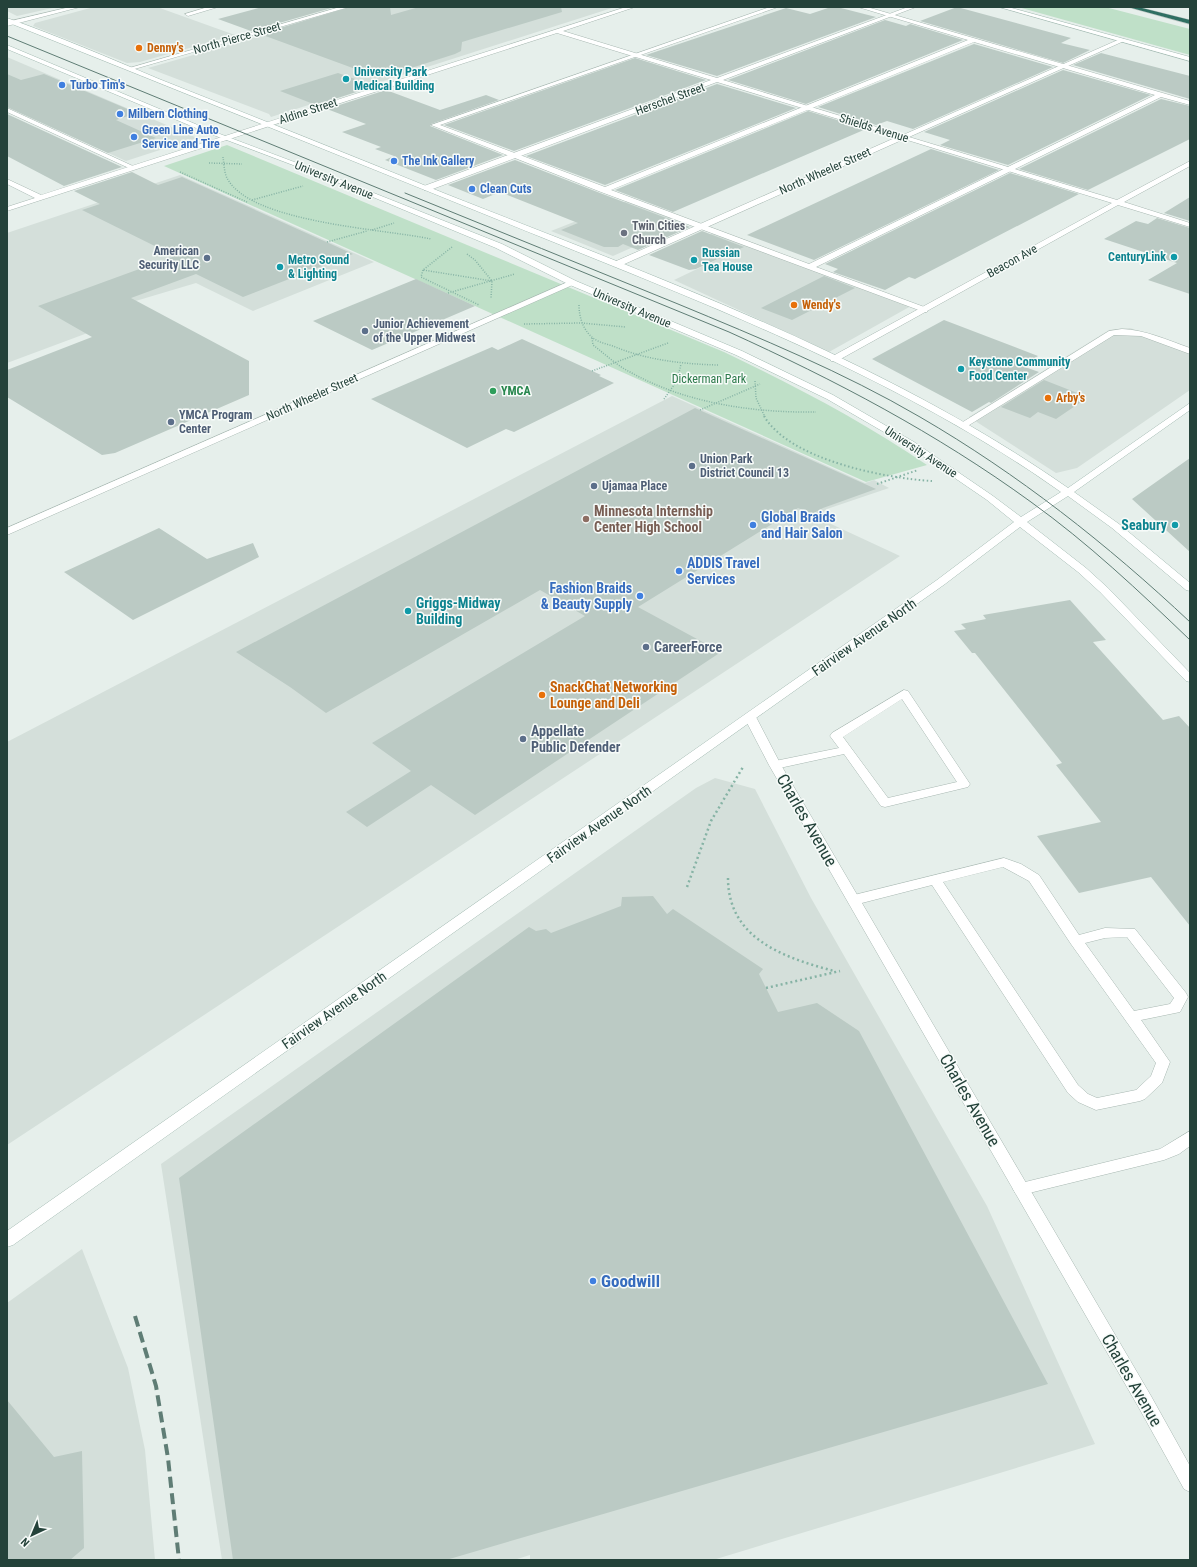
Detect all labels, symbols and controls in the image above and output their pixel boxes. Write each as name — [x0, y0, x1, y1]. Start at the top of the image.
street label: North Pierce Street — [192, 19, 283, 57]
place label: Denny's — [147, 41, 184, 55]
marker: Denny's — [134, 43, 144, 53]
place label: University Park Medical Building — [354, 65, 434, 93]
marker: University Park Medical Building — [341, 74, 351, 84]
place label: Turbo Tim's — [70, 78, 126, 92]
marker: Turbo Tim's — [57, 80, 67, 90]
street label: Herschel Street — [633, 80, 707, 118]
street label: Aldine Street — [277, 95, 339, 127]
place label: Milbern Clothing — [128, 107, 208, 121]
marker: Milbern Clothing — [115, 109, 125, 119]
street label: Shields Avenue — [838, 111, 911, 145]
place label: Green Line Auto Service and Tire — [142, 123, 220, 151]
marker: Green Line Auto Service and Tire — [129, 132, 139, 142]
street label: North Wheeler Street — [777, 144, 873, 197]
place label: The Ink Gallery — [402, 154, 475, 168]
marker: The Ink Gallery — [389, 156, 399, 166]
street label: University Avenue — [293, 158, 376, 202]
place label: Clean Cuts — [480, 182, 532, 196]
marker: Clean Cuts — [467, 184, 477, 194]
place label: Twin Cities Church — [632, 219, 686, 247]
marker: Twin Cities Church — [619, 228, 629, 238]
street label: Beacon Ave — [984, 241, 1040, 281]
place label: American Security LLC — [139, 244, 199, 272]
place label: Russian Tea House — [702, 246, 753, 274]
place label: CenturyLink — [1108, 250, 1166, 264]
marker: CenturyLink — [1169, 252, 1179, 262]
marker: American Security LLC — [202, 253, 212, 263]
place label: Metro Sound & Lighting — [288, 253, 349, 281]
marker: Russian Tea House — [689, 255, 699, 265]
marker: Metro Sound & Lighting — [275, 262, 285, 272]
street label: University Avenue — [591, 285, 674, 331]
place label: Wendy's — [802, 298, 841, 312]
marker: Wendy's — [789, 300, 799, 310]
place label: Junior Achievement of the Upper Midwest — [373, 317, 476, 345]
marker: Junior Achievement of the Upper Midwest — [360, 326, 370, 336]
place label: Keystone Community Food Center — [969, 355, 1071, 383]
marker: Keystone Community Food Center — [956, 364, 966, 374]
street label: North Wheeler Street — [264, 370, 360, 423]
park label: Dickerman Park — [672, 372, 747, 386]
place label: YMCA — [501, 384, 531, 398]
marker: YMCA — [488, 386, 498, 396]
place label: Arby's — [1056, 391, 1086, 405]
marker: Arby's — [1043, 393, 1053, 403]
place label: YMCA Program Center — [179, 408, 252, 436]
marker: YMCA Program Center — [166, 417, 176, 427]
street label: University Avenue — [882, 423, 960, 481]
place label: Union Park District Council 13 — [700, 452, 789, 480]
marker: Union Park District Council 13 — [687, 461, 697, 471]
place label: Ujamaa Place — [602, 479, 667, 493]
marker: Ujamaa Place — [589, 481, 599, 491]
place label: Minnesota Internship Center High School — [594, 503, 713, 535]
place label: Global Braids and Hair Salon — [761, 509, 843, 541]
marker: Minnesota Internship Center High School — [581, 514, 591, 524]
place label: Seabury — [1121, 517, 1168, 533]
marker: Global Braids and Hair Salon — [748, 520, 758, 530]
marker: Seabury — [1170, 520, 1180, 530]
place label: ADDIS Travel Services — [687, 555, 760, 587]
marker: ADDIS Travel Services — [674, 566, 684, 576]
place label: Fashion Braids & Beauty Supply — [541, 580, 633, 612]
marker: Fashion Braids & Beauty Supply — [635, 591, 645, 601]
place label: Griggs-Midway Building — [416, 595, 501, 627]
street label: Fairview Avenue North — [809, 595, 919, 679]
marker: Griggs-Midway Building — [403, 606, 413, 616]
place label: CareerForce — [654, 639, 723, 655]
marker: CareerForce — [641, 642, 651, 652]
place label: SnackChat Networking Lounge and Deli — [550, 679, 677, 711]
marker: SnackChat Networking Lounge and Deli — [537, 690, 547, 700]
place label: Appellate Public Defender — [531, 723, 621, 755]
marker: Appellate Public Defender — [518, 734, 528, 744]
street label: Charles Avenue — [772, 770, 842, 870]
street label: Fairview Avenue North — [544, 782, 654, 866]
street label: Fairview Avenue North — [279, 968, 389, 1052]
street label: Charles Avenue — [935, 1050, 1005, 1150]
place label: Goodwill — [601, 1271, 660, 1291]
marker: Goodwill — [588, 1276, 598, 1286]
street label: Charles Avenue — [1097, 1330, 1167, 1430]
north arrow — [12, 1515, 52, 1555]
text: N — [18, 1535, 32, 1549]

